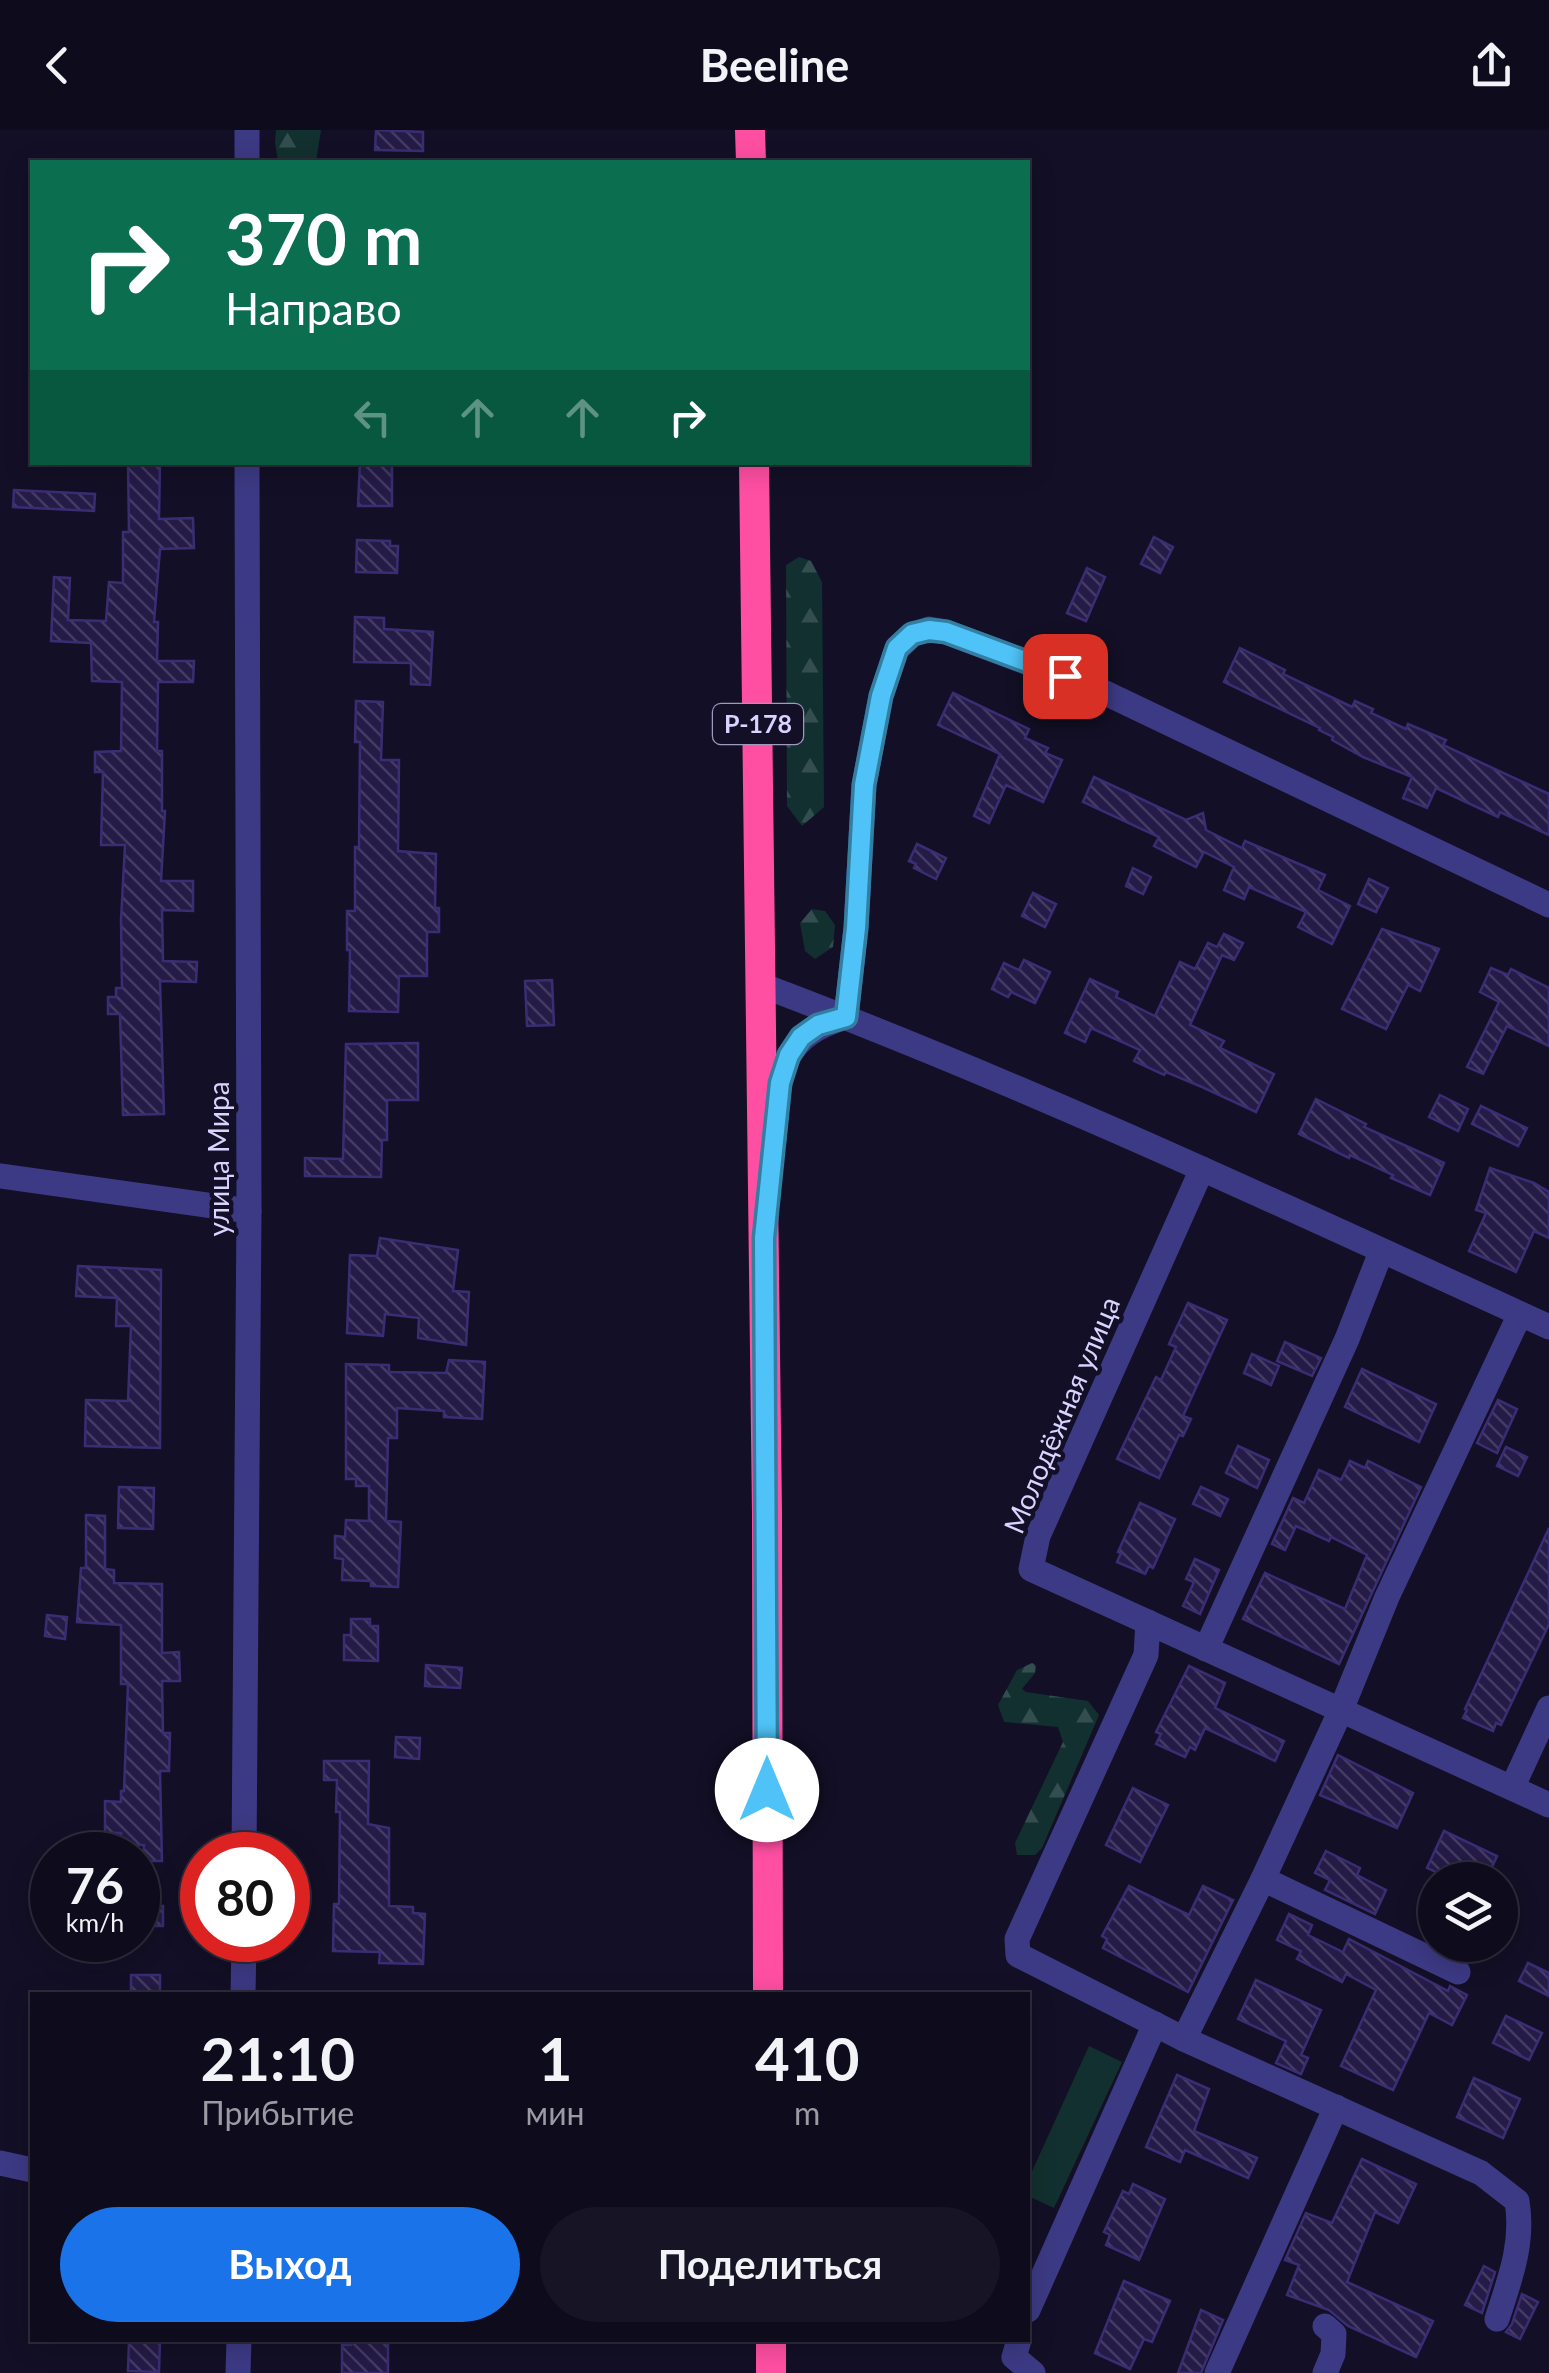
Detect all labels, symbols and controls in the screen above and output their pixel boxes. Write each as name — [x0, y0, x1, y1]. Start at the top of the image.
icon: back — [30, 38, 85, 93]
text: Beeline — [700, 38, 849, 92]
icon: share — [1464, 38, 1519, 93]
text: 370 m — [225, 196, 422, 280]
icon: right — [60, 200, 190, 330]
text: Направо — [225, 281, 402, 335]
icon: left — [345, 390, 400, 445]
icon: ahead — [450, 390, 505, 445]
icon: ahead — [555, 390, 610, 445]
icon: right — [660, 390, 715, 445]
pin — [1023, 634, 1108, 719]
icon: arrive — [1038, 649, 1093, 704]
road number: Р-178 — [713, 704, 803, 744]
street label: улица Мира — [201, 1081, 235, 1237]
street label: Молодёжная улица — [996, 1291, 1126, 1538]
position arrow — [715, 1738, 819, 1842]
speed limit sign: 80 — [180, 1832, 310, 1962]
text: 76 — [66, 1855, 124, 1915]
map controls — [1418, 1862, 1518, 1962]
button: layers — [1418, 1862, 1518, 1962]
text: km/h — [66, 1907, 124, 1937]
text: 21:10 — [200, 2022, 355, 2094]
text: 1 — [538, 2022, 573, 2094]
text: 410 — [755, 2022, 859, 2094]
text: Прибытие — [201, 2093, 354, 2132]
text: мин — [526, 2093, 585, 2132]
text: m — [794, 2093, 820, 2132]
button: Выход — [60, 2207, 520, 2322]
button: Поделиться — [540, 2207, 1000, 2322]

